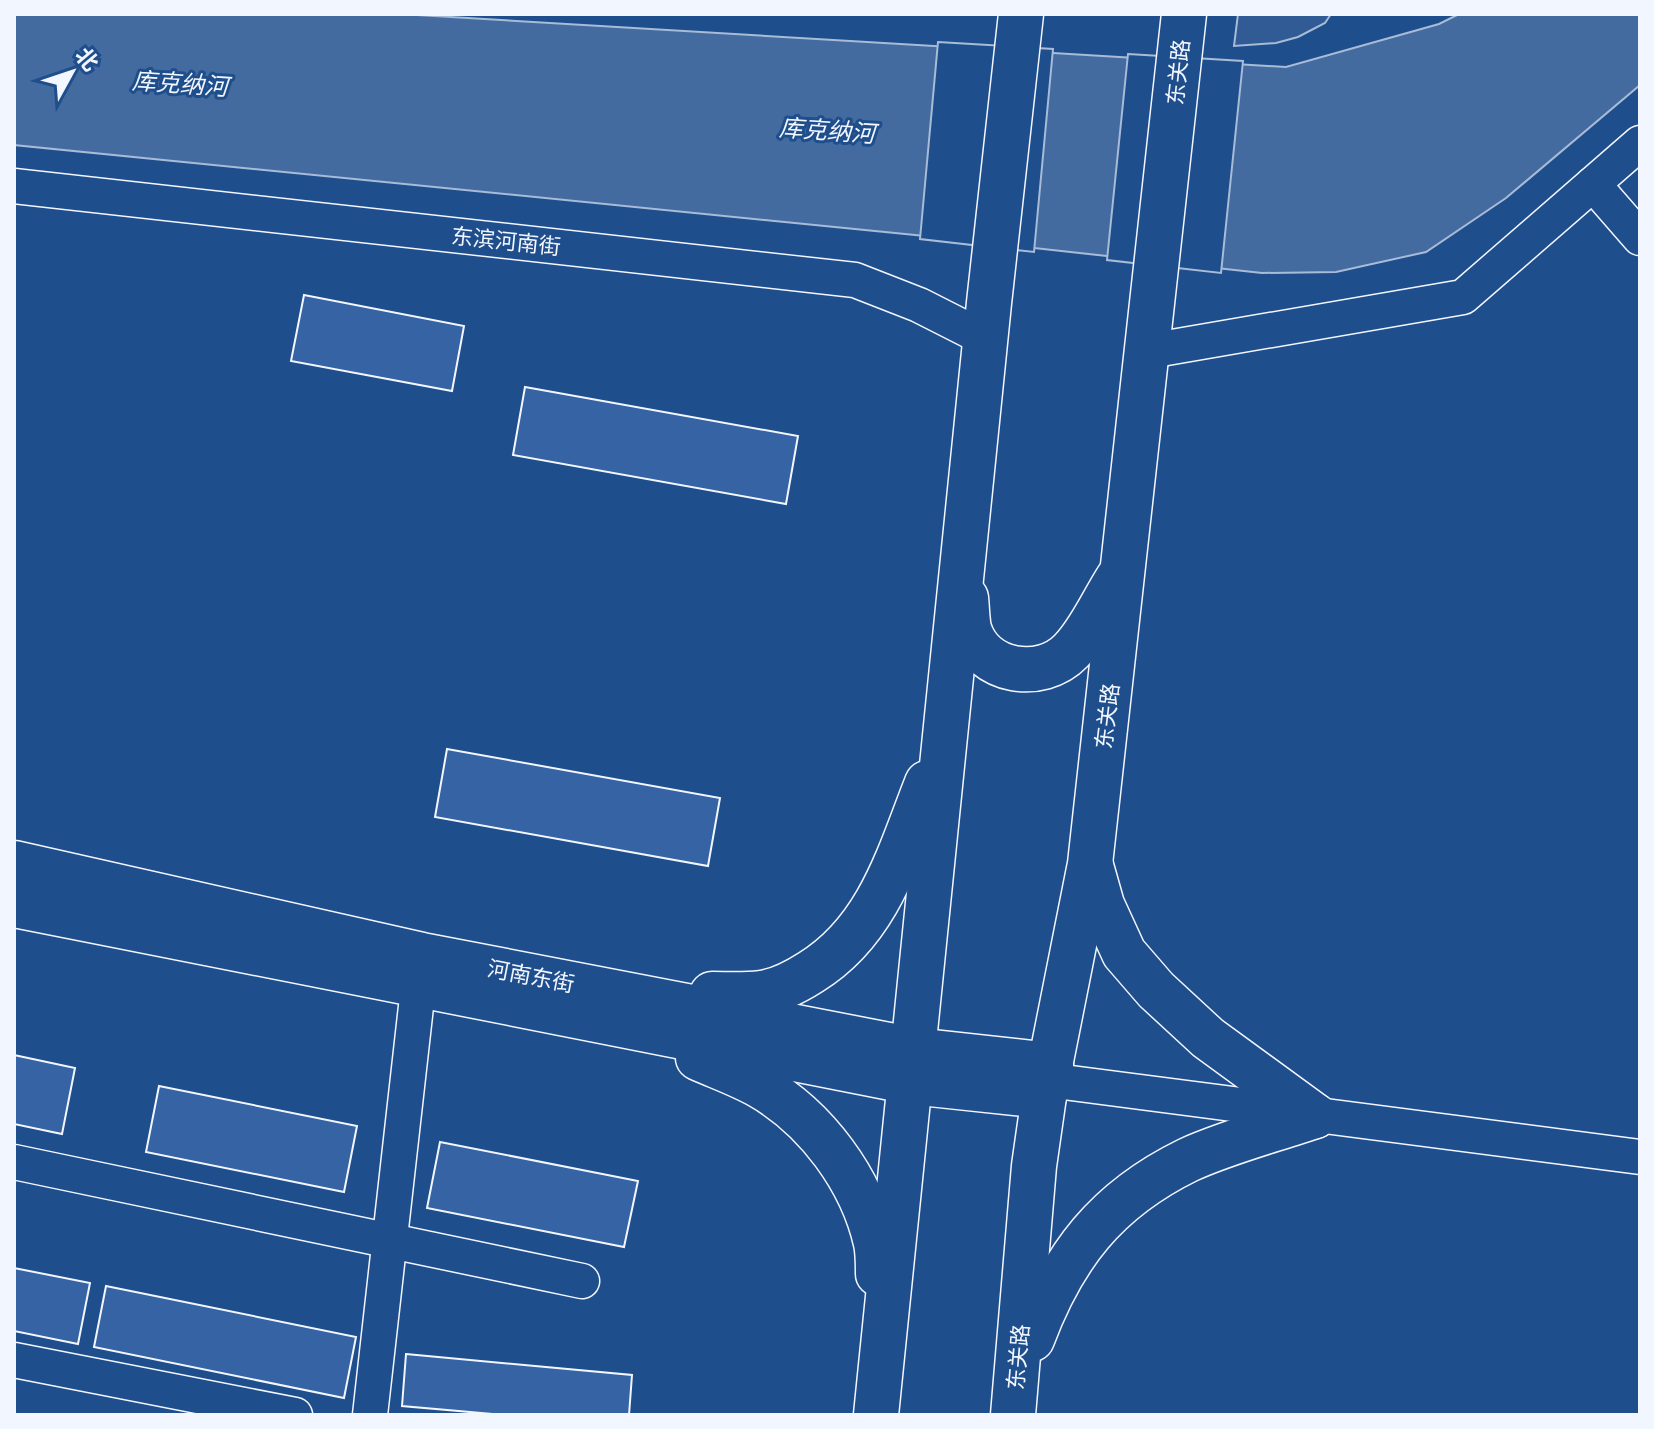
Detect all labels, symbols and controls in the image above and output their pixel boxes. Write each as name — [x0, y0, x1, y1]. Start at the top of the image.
north arrow — [32, 32, 112, 112]
street label: 东关路 — [1161, 38, 1197, 106]
text: 北 — [68, 42, 105, 78]
water label: 库克纳河 — [131, 65, 233, 104]
water label: 库克纳河 — [778, 112, 880, 151]
street label: 东滨河南街 — [450, 221, 562, 263]
street label: 东关路 — [1089, 682, 1127, 751]
street label: 河南东街 — [485, 954, 577, 1000]
street label: 东关路 — [1001, 1323, 1037, 1391]

